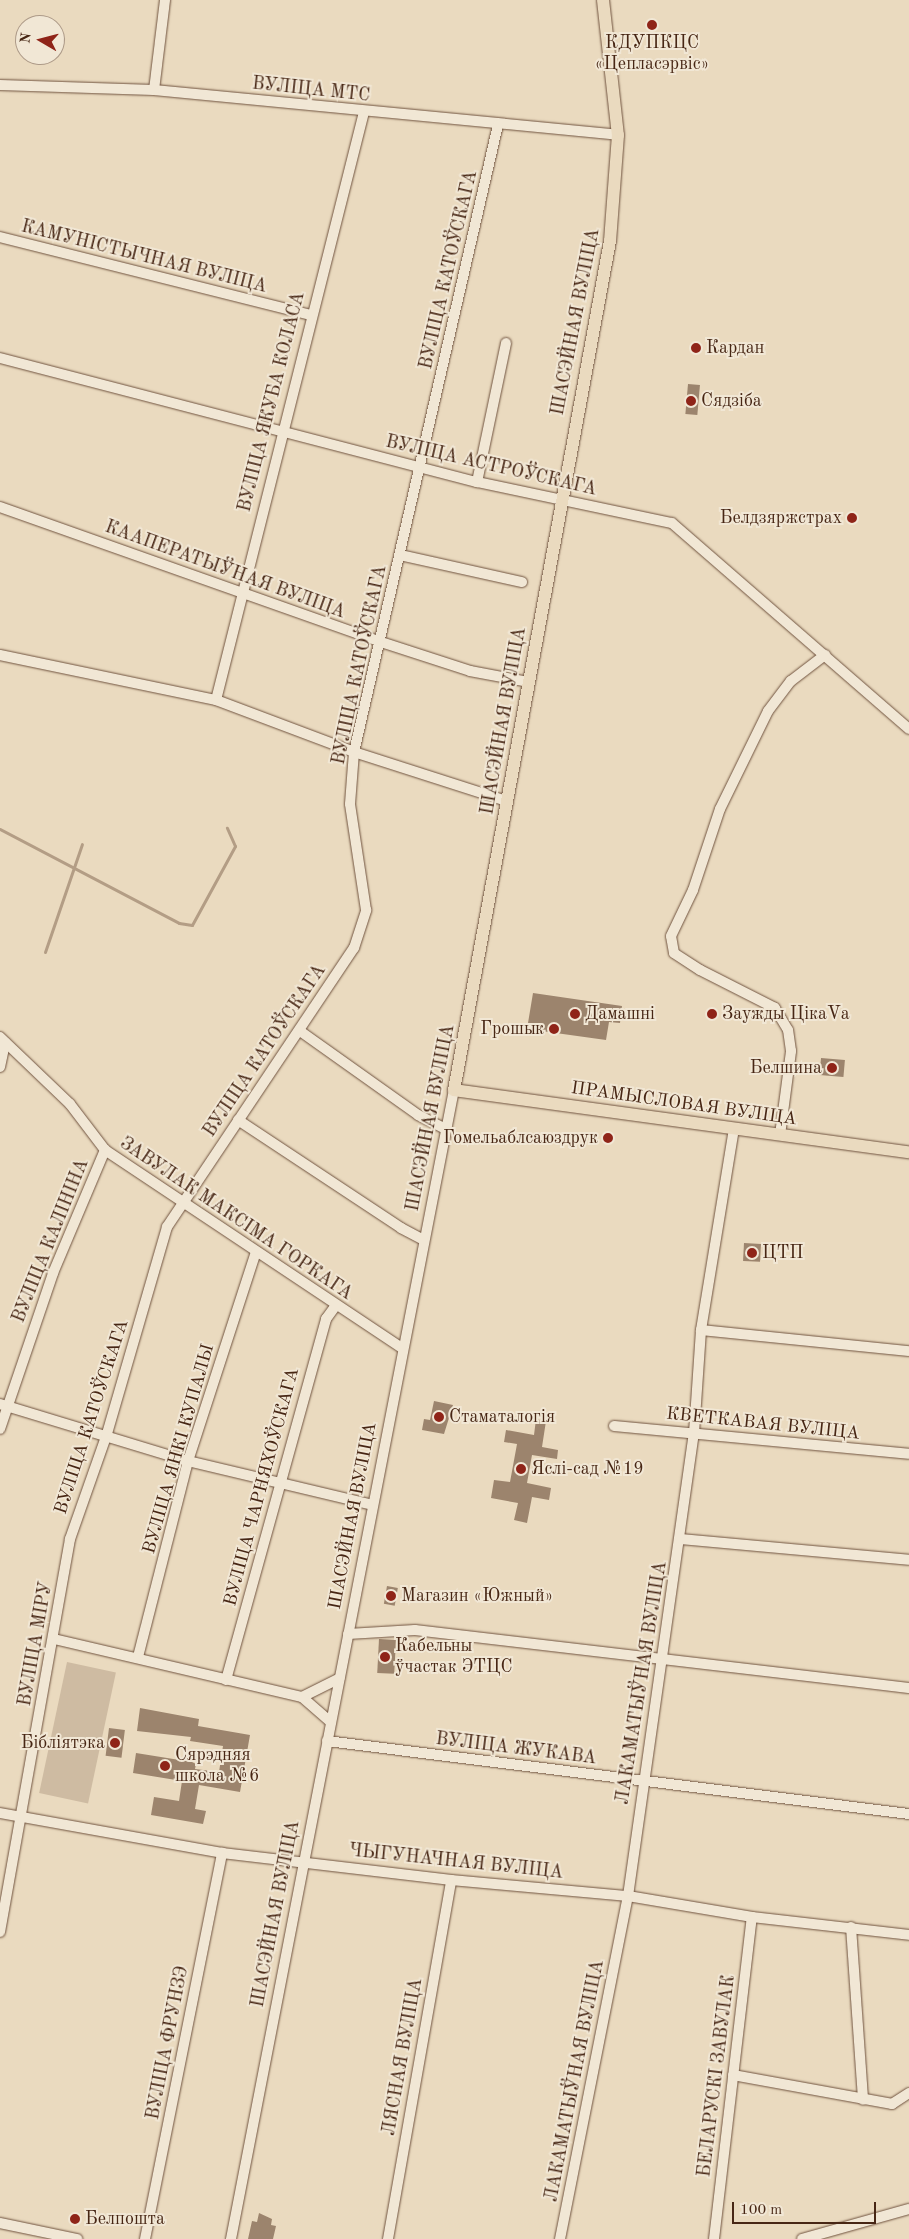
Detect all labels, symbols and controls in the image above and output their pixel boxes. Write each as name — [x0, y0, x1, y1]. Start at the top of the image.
north arrow — [15, 15, 65, 65]
marker: КДУПКЦС «Цепласэрвіс» — [646, 19, 658, 31]
text: N — [18, 32, 34, 44]
place label: КДУПКЦС «Цепласэрвіс» — [595, 33, 709, 76]
street label: ВУЛІЦА МТС — [251, 73, 371, 107]
street label: ВУЛІЦА КАТОЎСКАГА — [416, 168, 482, 372]
street label: КАМУНІСТЫЧНАЯ ВУЛІЦА — [19, 216, 269, 298]
street label: ШАСЭЙНАЯ ВУЛІЦА — [547, 227, 605, 417]
street label: ВУЛІЦА ЯКУБА КОЛАСА — [234, 290, 310, 514]
place label: Кардан — [706, 337, 764, 359]
marker: Кардан — [690, 342, 702, 354]
place label: Сядзіба — [701, 390, 762, 412]
marker: Сядзіба — [685, 395, 697, 407]
street label: ВУЛІЦА АСТРОЎСКАГА — [383, 431, 599, 501]
place label: Белдзяржстрах — [720, 507, 842, 529]
marker: Белдзяржстрах — [846, 512, 858, 524]
street label: КААПЕРАТЫЎНАЯ ВУЛІЦА — [102, 516, 348, 624]
street label: ВУЛІЦА КАТОЎСКАГА — [328, 563, 392, 767]
street label: ШАСЭЙНАЯ ВУЛІЦА — [477, 626, 531, 816]
street label: ВУЛІЦА КАТОЎСКАГА — [199, 961, 331, 1141]
place label: Дамашні — [585, 1003, 655, 1025]
place label: Заужды ЦікаVа — [722, 1003, 850, 1025]
marker: Дамашні — [569, 1008, 581, 1020]
marker: Заужды ЦікаVа — [706, 1008, 718, 1020]
place label: Грошык — [480, 1018, 544, 1040]
street label: ШАСЭЙНАЯ ВУЛІЦА — [402, 1023, 460, 1213]
marker: Грошык — [548, 1023, 560, 1035]
place label: Белшина — [750, 1057, 822, 1079]
marker: Белшина — [826, 1062, 838, 1074]
street label: ПРАМЫСЛОВАЯ ВУЛІЦА — [570, 1077, 798, 1131]
place label: Гомельаблсаюздрук — [443, 1127, 598, 1149]
marker: Гомельаблсаюздрук — [602, 1132, 614, 1144]
street label: ЗАВУЛАК МАКСІМА ГОРКАГА — [116, 1133, 356, 1305]
street label: ВУЛІЦА КАЛІНІНА — [8, 1156, 94, 1326]
place label: ЦТП — [762, 1242, 803, 1264]
marker: ЦТП — [746, 1247, 758, 1259]
street label: ВУЛІЦА КАТОЎСКАГА — [50, 1317, 134, 1517]
street label: ВУЛІЦА ЯНКІ КУПАЛЫ — [139, 1342, 219, 1556]
street label: ВУЛІЦА ЧАРНЯХОЎСКАГА — [220, 1366, 304, 1608]
street label: КВЕТКАВАЯ ВУЛІЦА — [665, 1403, 861, 1445]
place label: Стаматалогія — [449, 1406, 555, 1428]
marker: Стаматалогія — [433, 1411, 445, 1423]
street label: ШАСЭЙНАЯ ВУЛІЦА — [324, 1421, 382, 1611]
place label: Яслі-сад №19 — [531, 1458, 644, 1480]
marker: Яслі-сад №19 — [515, 1463, 527, 1475]
street label: ЛАКАМАТЫЎНАЯ ВУЛІЦА — [612, 1560, 672, 1806]
street label: ВУЛІЦА МІРУ — [14, 1580, 58, 1708]
place label: Магазин «Южный» — [401, 1585, 553, 1607]
marker: Магазин «Южный» — [385, 1590, 397, 1602]
place label: Кабельны ўчастак ЭТЦС — [395, 1636, 513, 1678]
marker: Кабельны ўчастак ЭТЦС — [379, 1651, 391, 1663]
street label: ВУЛІЦА ЖУКАВА — [434, 1728, 598, 1770]
place label: Бібліятэка — [21, 1732, 105, 1754]
marker: Бібліятэка — [109, 1737, 121, 1749]
place label: Сярэдняя школа №6 — [175, 1745, 259, 1788]
marker: Сярэдняя школа №6 — [159, 1760, 171, 1772]
street label: ШАСЭЙНАЯ ВУЛІЦА — [247, 1819, 305, 2009]
street label: ЧЫГУНАЧНАЯ ВУЛІЦА — [348, 1840, 564, 1884]
street label: ЛАКАМАТЫЎНАЯ ВУЛІЦА — [541, 1958, 609, 2204]
street label: ВУЛІЦА ФРУНЗЭ — [143, 1964, 193, 2122]
street label: БЕЛАРУСКІ ЗАВУЛАК — [694, 1974, 740, 2178]
street label: ЛЯСНАЯ ВУЛІЦА — [379, 1977, 427, 2137]
scale bar — [734, 2192, 878, 2224]
text: 100 m — [740, 2203, 782, 2218]
place label: Белпошта — [85, 2208, 165, 2230]
marker: Белпошта — [69, 2213, 81, 2225]

